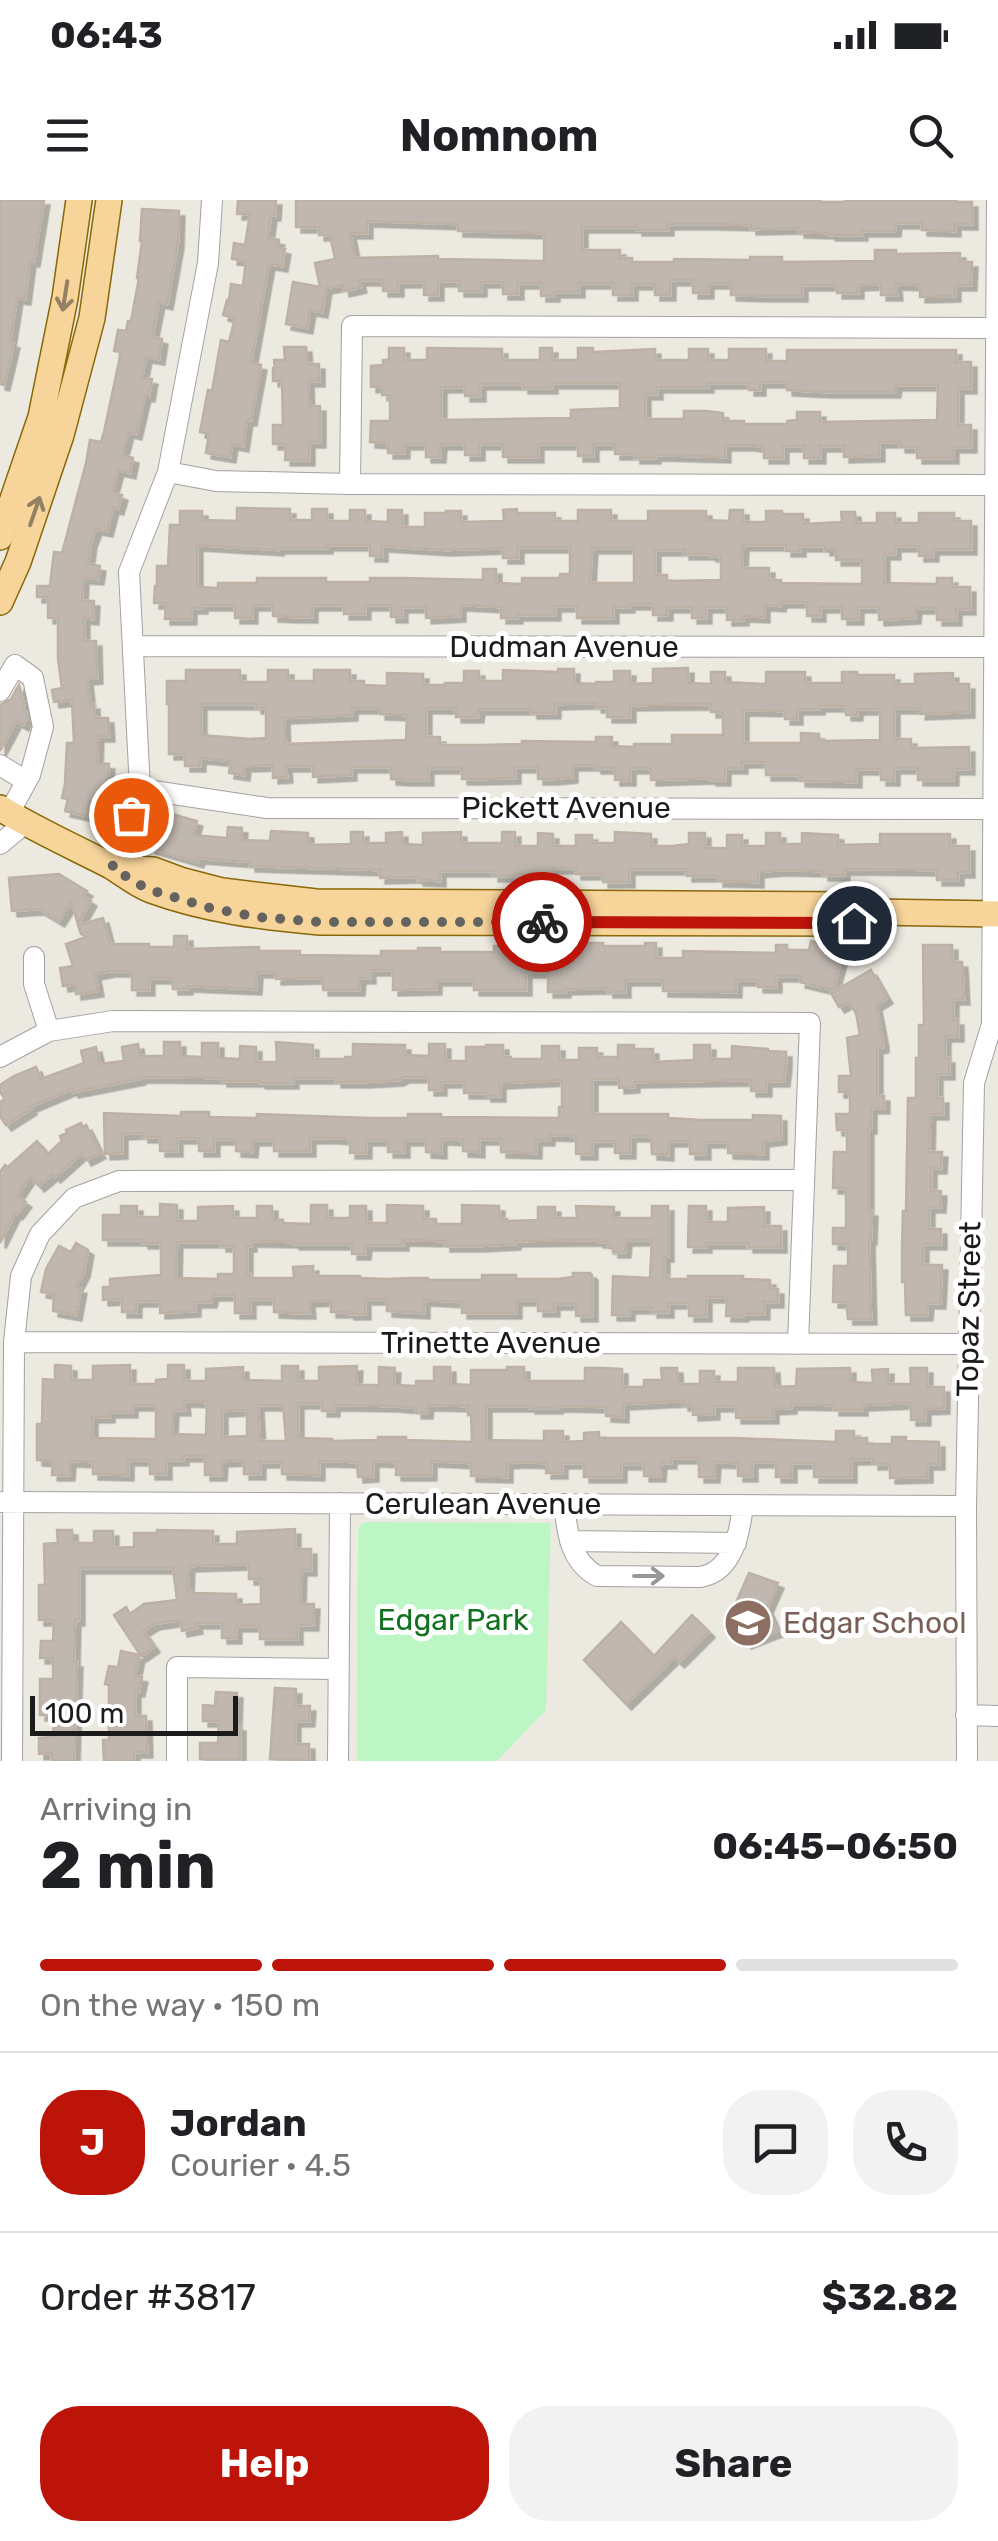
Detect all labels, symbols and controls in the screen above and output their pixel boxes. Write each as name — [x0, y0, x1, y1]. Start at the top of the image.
text: 06:43 — [50, 12, 163, 58]
icon: menu — [40, 108, 95, 163]
icon: search — [903, 108, 958, 163]
text: Nomnom — [400, 109, 598, 162]
one-way arrow — [55, 280, 73, 312]
one-way arrow — [27, 496, 45, 527]
street label: Dudman Avenue — [449, 629, 679, 665]
pin — [89, 773, 174, 858]
icon: bag — [104, 788, 159, 843]
street label: Pickett Avenue — [461, 790, 671, 826]
courier — [492, 872, 592, 972]
pin — [812, 881, 897, 966]
icon: bike — [515, 895, 570, 950]
icon: home — [827, 896, 882, 951]
street label: Topaz Street — [949, 1221, 989, 1397]
street label: Trinette Avenue — [381, 1325, 601, 1361]
street label: Cerulean Avenue — [365, 1486, 601, 1522]
one-way arrow — [632, 1566, 664, 1586]
school or university icon: Edgar School — [722, 1597, 774, 1649]
park label: Edgar Park — [378, 1602, 529, 1638]
place label: Edgar School — [783, 1605, 967, 1641]
scale bar — [30, 1691, 238, 1736]
text: 100 m — [45, 1697, 124, 1730]
text: Arriving in — [40, 1790, 192, 1828]
text: 06:45–06:50 — [712, 1823, 958, 1869]
text: 2 min — [40, 1827, 216, 1904]
text: On the way · 150 m — [40, 1986, 320, 2024]
button: chat — [723, 2090, 828, 2195]
button: phone — [853, 2090, 958, 2195]
text: Jordan — [170, 2100, 307, 2146]
text: J — [80, 2119, 105, 2165]
text: Courier · 4.5 — [170, 2146, 351, 2184]
text: Order #3817 — [40, 2274, 256, 2320]
text: $32.82 — [822, 2274, 958, 2320]
button: Help — [40, 2406, 489, 2521]
button: Share — [509, 2406, 958, 2521]

